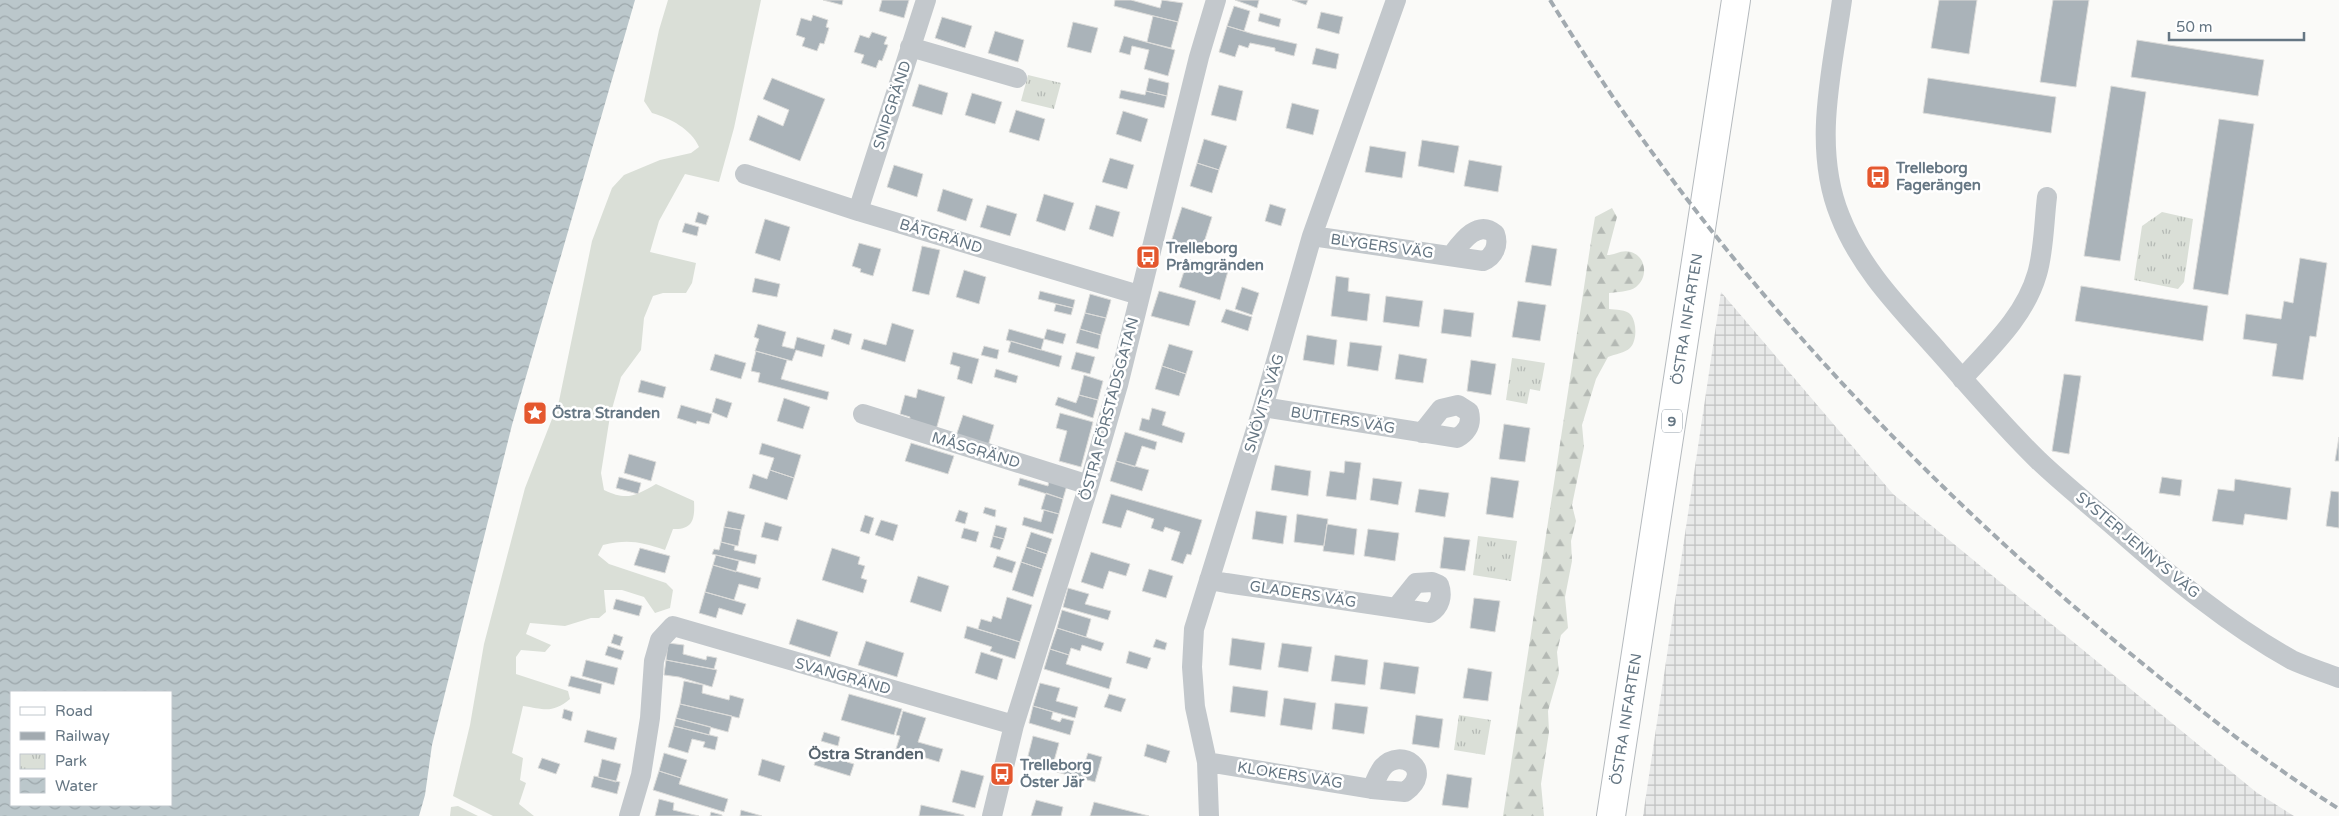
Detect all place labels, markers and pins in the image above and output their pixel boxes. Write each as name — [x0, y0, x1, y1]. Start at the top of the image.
place label: Trelleborg Fagerängen — [1895, 159, 1981, 195]
bus stop icon: Trelleborg Fagerängen — [1865, 164, 1891, 190]
place label: Trelleborg Pråmgränden — [1165, 239, 1264, 275]
bus stop icon: Trelleborg Pråmgränden — [1135, 244, 1161, 270]
place icon: Östra Stranden — [522, 400, 548, 426]
place label: Östra Stranden — [552, 404, 660, 422]
place label: Trelleborg Öster Jär — [1019, 756, 1092, 791]
bus stop icon: Trelleborg Öster Jär — [989, 761, 1015, 787]

